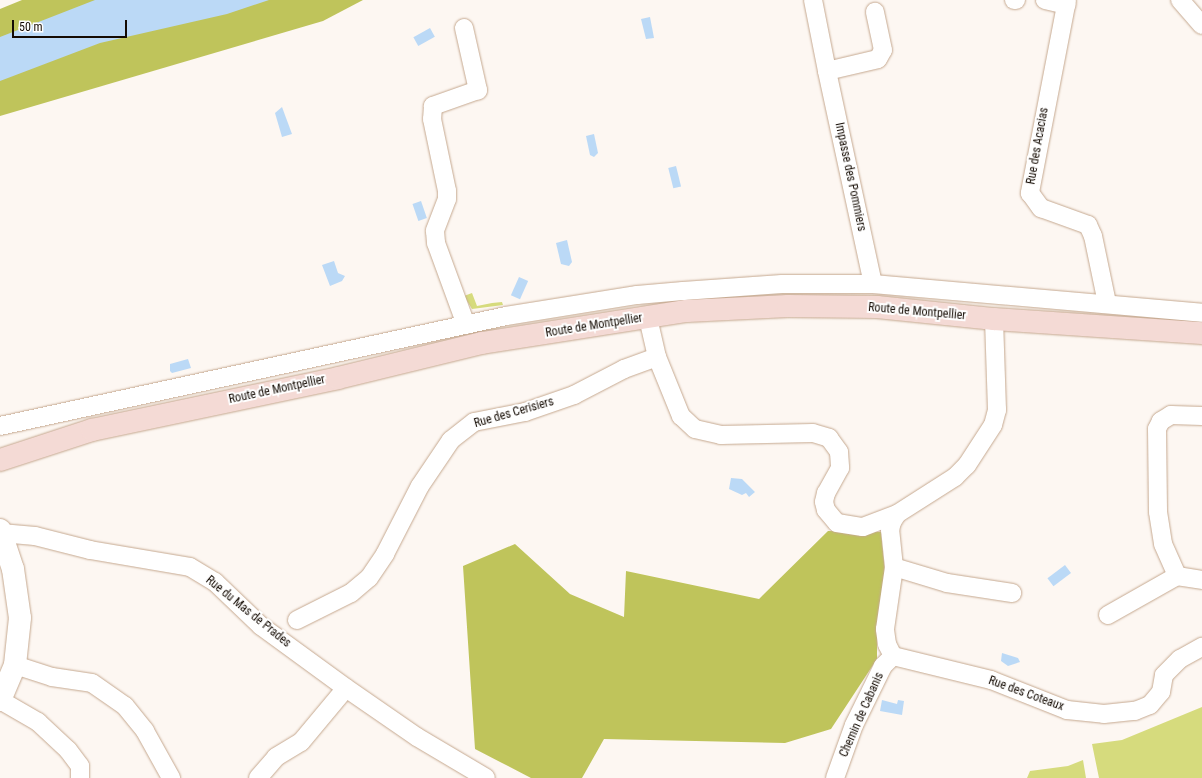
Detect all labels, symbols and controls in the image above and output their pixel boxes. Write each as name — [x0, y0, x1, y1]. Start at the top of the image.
scale bar — [14, 12, 129, 38]
text: 50 m — [19, 20, 43, 34]
street label: Rue des Acacias — [1024, 106, 1052, 186]
street label: Impasse des Pommiers — [831, 121, 869, 233]
street label: Route de Montpellier — [868, 301, 966, 323]
street label: Route de Montpellier — [544, 311, 644, 341]
street label: Route de Montpellier — [228, 373, 326, 407]
street label: Rue des Cerisiers — [473, 395, 555, 431]
street label: Rue du Mas de Prades — [203, 573, 293, 651]
street label: Chemin de Cabanis — [837, 670, 887, 760]
street label: Rue des Coteaux — [986, 674, 1066, 714]

